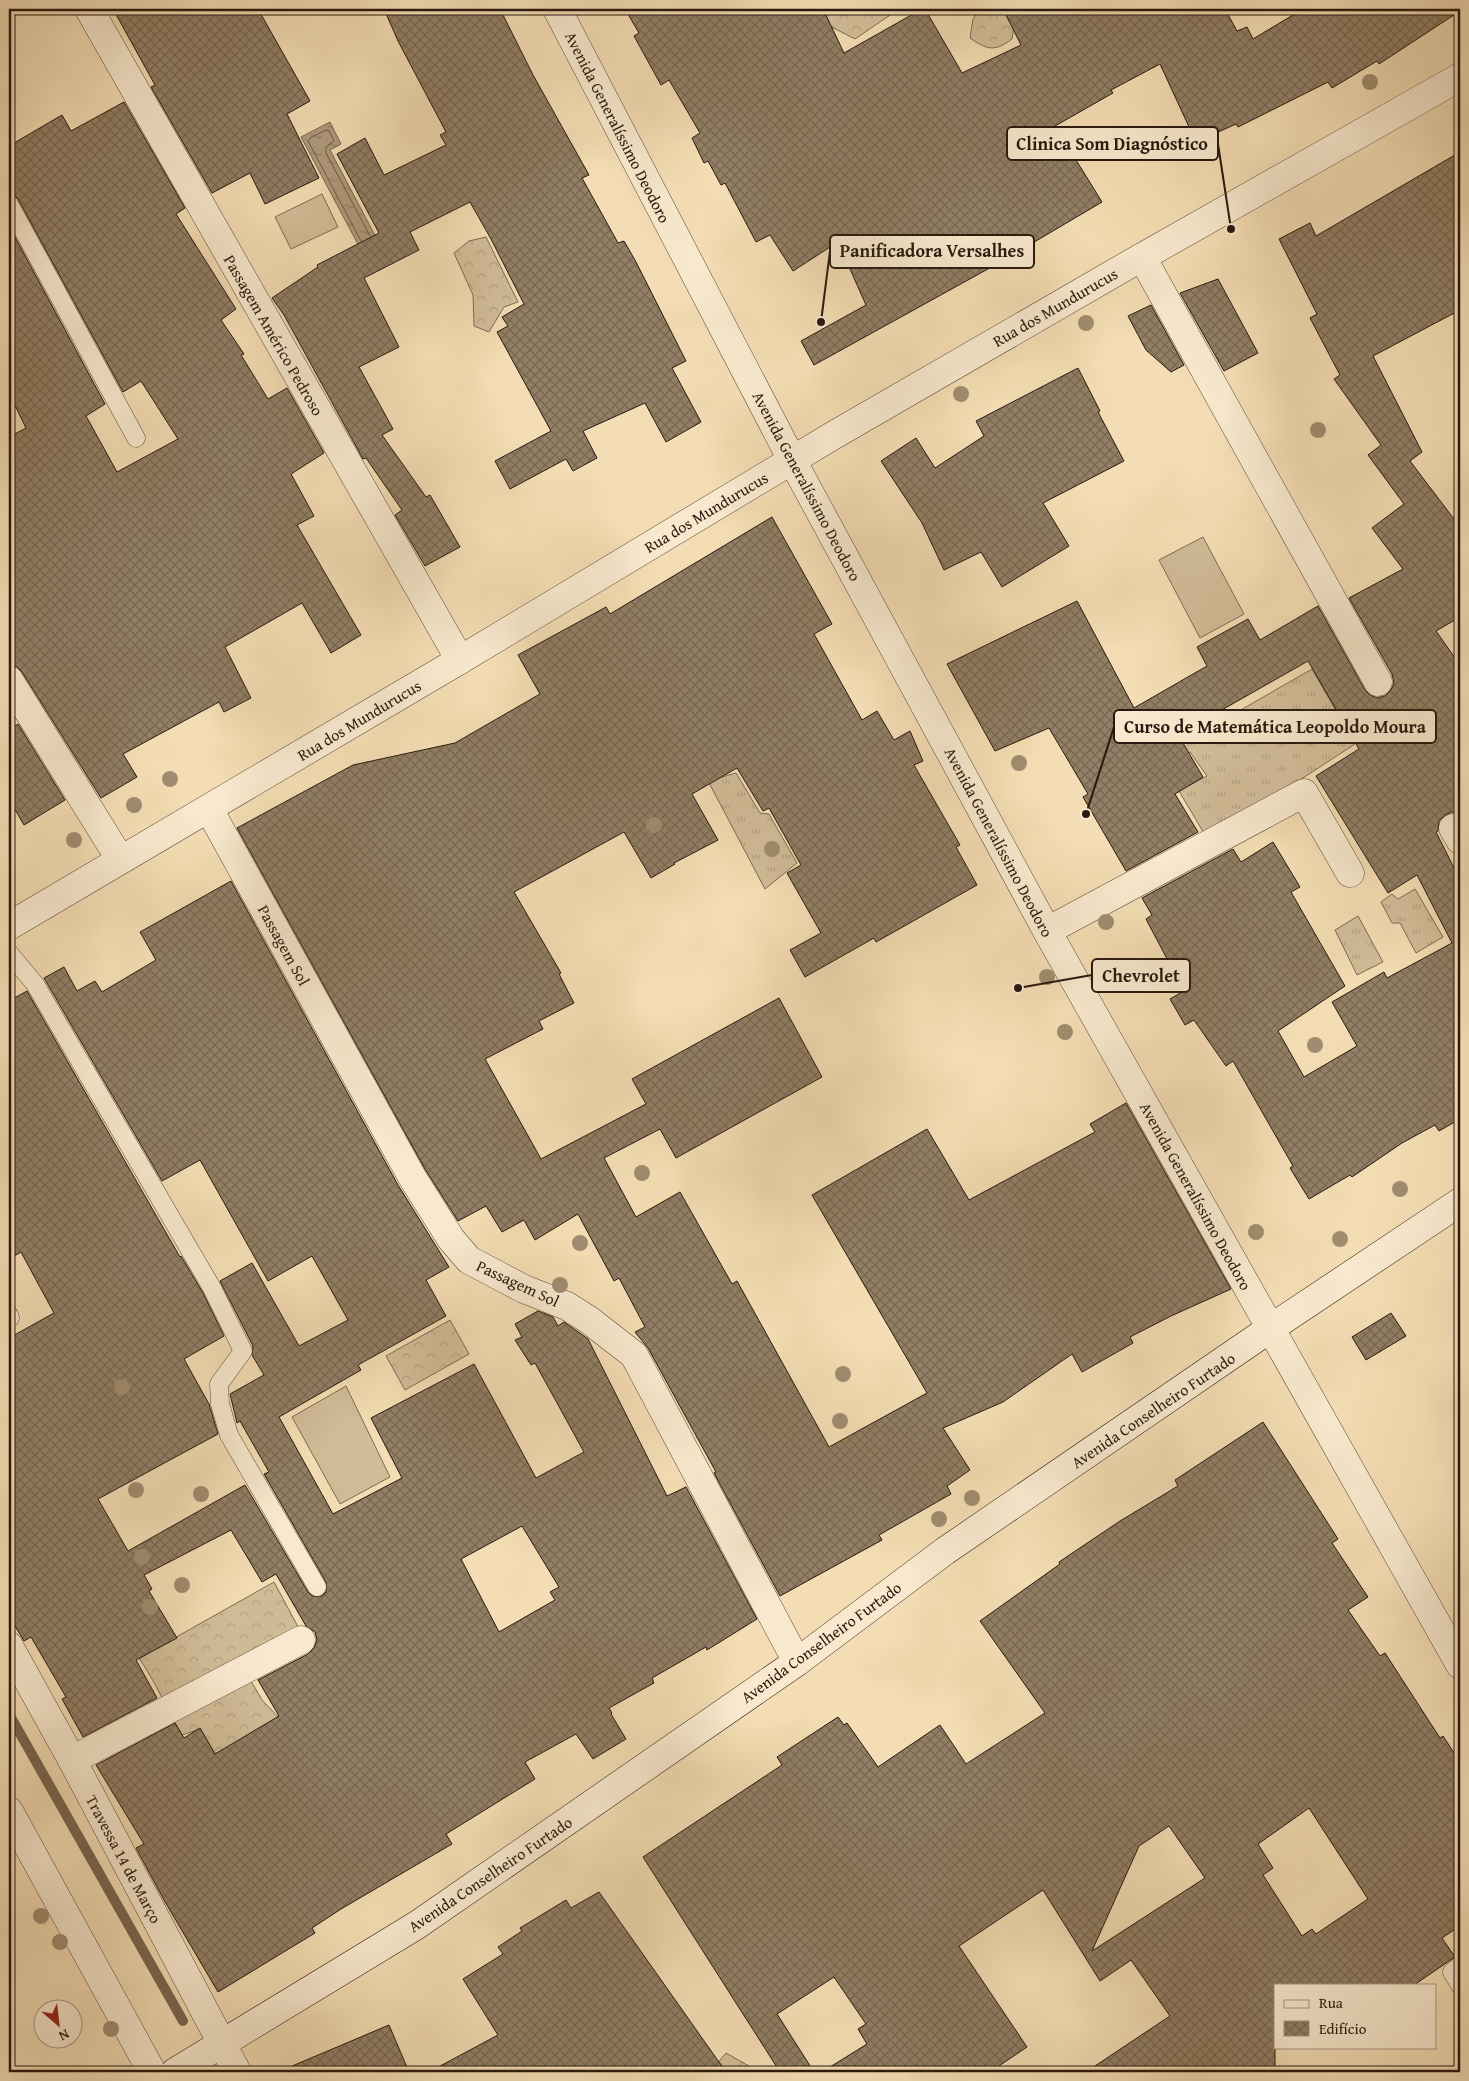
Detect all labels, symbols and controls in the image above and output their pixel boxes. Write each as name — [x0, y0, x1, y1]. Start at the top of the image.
street label: Avenida Generalíssimo Deodoro — [559, 27, 677, 227]
callout: Clinica Som Diagnóstico — [1007, 127, 1218, 160]
text: Clinica Som Diagnóstico — [1016, 130, 1208, 157]
callout: Panificadora Versalhes — [830, 235, 1034, 268]
text: Panificadora Versalhes — [840, 237, 1024, 264]
street label: Passagem Américo Pedroso — [218, 250, 330, 420]
street label: Rua dos Mundurucus — [988, 261, 1122, 353]
street label: Avenida Generalíssimo Deodoro — [747, 387, 867, 585]
street label: Rua dos Mundurucus — [639, 465, 773, 559]
street label: Rua dos Mundurucus — [292, 673, 426, 767]
callout: Curso de Matemática Leopoldo Moura — [1114, 710, 1436, 743]
text: Curso de Matemática Leopoldo Moura — [1124, 713, 1427, 740]
street label: Avenida Generalíssimo Deodoro — [939, 743, 1059, 941]
street label: Passagem Sol — [252, 900, 316, 990]
callout: Chevrolet — [1092, 959, 1190, 992]
text: Chevrolet — [1102, 962, 1180, 989]
street label: Avenida Generalíssimo Deodoro — [1134, 1097, 1258, 1295]
street label: Passagem Sol — [473, 1253, 564, 1313]
street label: Avenida Conselheiro Furtado — [1066, 1346, 1240, 1474]
street label: Avenida Conselheiro Furtado — [736, 1575, 906, 1709]
street label: Travessa 14 de Março — [80, 1790, 168, 1928]
street label: Avenida Conselheiro Furtado — [403, 1810, 577, 1938]
legend — [1274, 1984, 1436, 2048]
text: Rua — [1319, 1992, 1343, 2013]
north arrow — [32, 1998, 82, 2048]
text: Edifício — [1319, 2018, 1367, 2039]
text: N — [55, 2024, 73, 2047]

